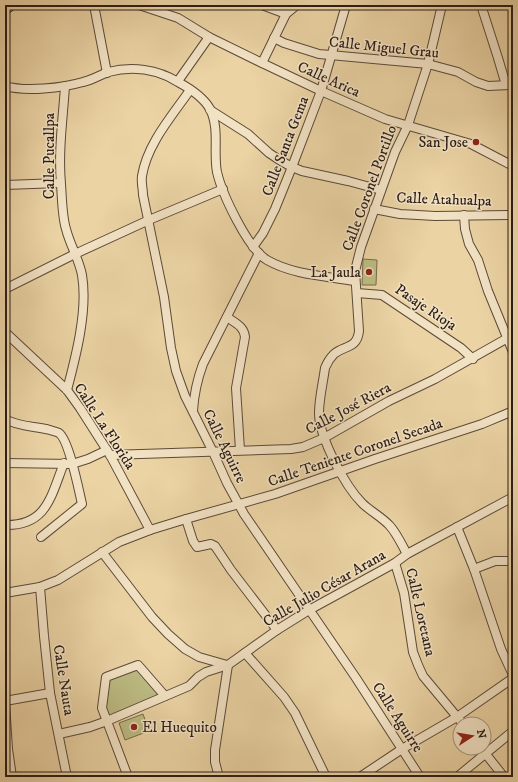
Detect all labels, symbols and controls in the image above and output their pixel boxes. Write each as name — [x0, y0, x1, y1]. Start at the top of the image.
street label: Calle Miguel Grau — [328, 32, 440, 63]
street label: Calle Arica — [295, 57, 364, 102]
street label: Calle Santa Gema — [258, 93, 313, 199]
street label: Calle Pucallpa — [40, 112, 59, 199]
street label: Calle Coronel Portillo — [338, 123, 401, 254]
place label: San Jose — [419, 133, 468, 152]
marker: San Jose — [471, 137, 481, 147]
street label: Calle Atahualpa — [396, 188, 493, 211]
place label: La Jaula — [310, 263, 362, 282]
marker: La Jaula — [364, 267, 374, 277]
street label: Pasaje Rioja — [391, 280, 461, 335]
street label: Calle José Riera — [302, 378, 395, 439]
street label: Calle La Florida — [70, 379, 140, 474]
street label: Calle Aguirre — [198, 406, 251, 486]
street label: Calle Teniente Coronel Secada — [265, 413, 445, 491]
street label: Calle Julio César Arana — [259, 545, 390, 631]
street label: Calle Loretana — [401, 566, 440, 659]
street label: Calle Nauta — [49, 643, 79, 717]
street label: Calle Aguirre — [368, 679, 427, 756]
north arrow — [452, 716, 492, 756]
place label: El Huequito — [142, 718, 217, 737]
marker: El Huequito — [129, 722, 139, 732]
text: N — [473, 728, 489, 740]

